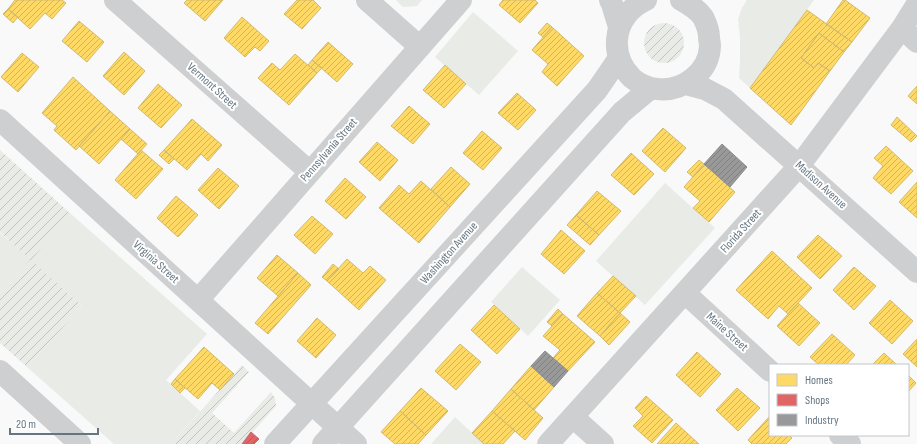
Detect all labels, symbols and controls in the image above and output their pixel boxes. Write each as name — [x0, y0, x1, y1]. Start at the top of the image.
street label: Vermont Street — [184, 60, 240, 113]
street label: Pennsylvania Street — [297, 115, 361, 185]
street label: Madison Avenue — [792, 158, 850, 212]
street label: Florida Street — [717, 206, 765, 256]
street label: Washington Avenue — [417, 219, 481, 287]
street label: Virginia Street — [130, 237, 182, 287]
street label: Maine Street — [703, 309, 751, 355]
legend — [769, 364, 909, 436]
text: Homes — [805, 373, 833, 388]
text: Shops — [805, 393, 830, 408]
scale bar — [10, 410, 98, 436]
text: Industry — [805, 413, 839, 428]
text: 20 m — [16, 417, 36, 432]

